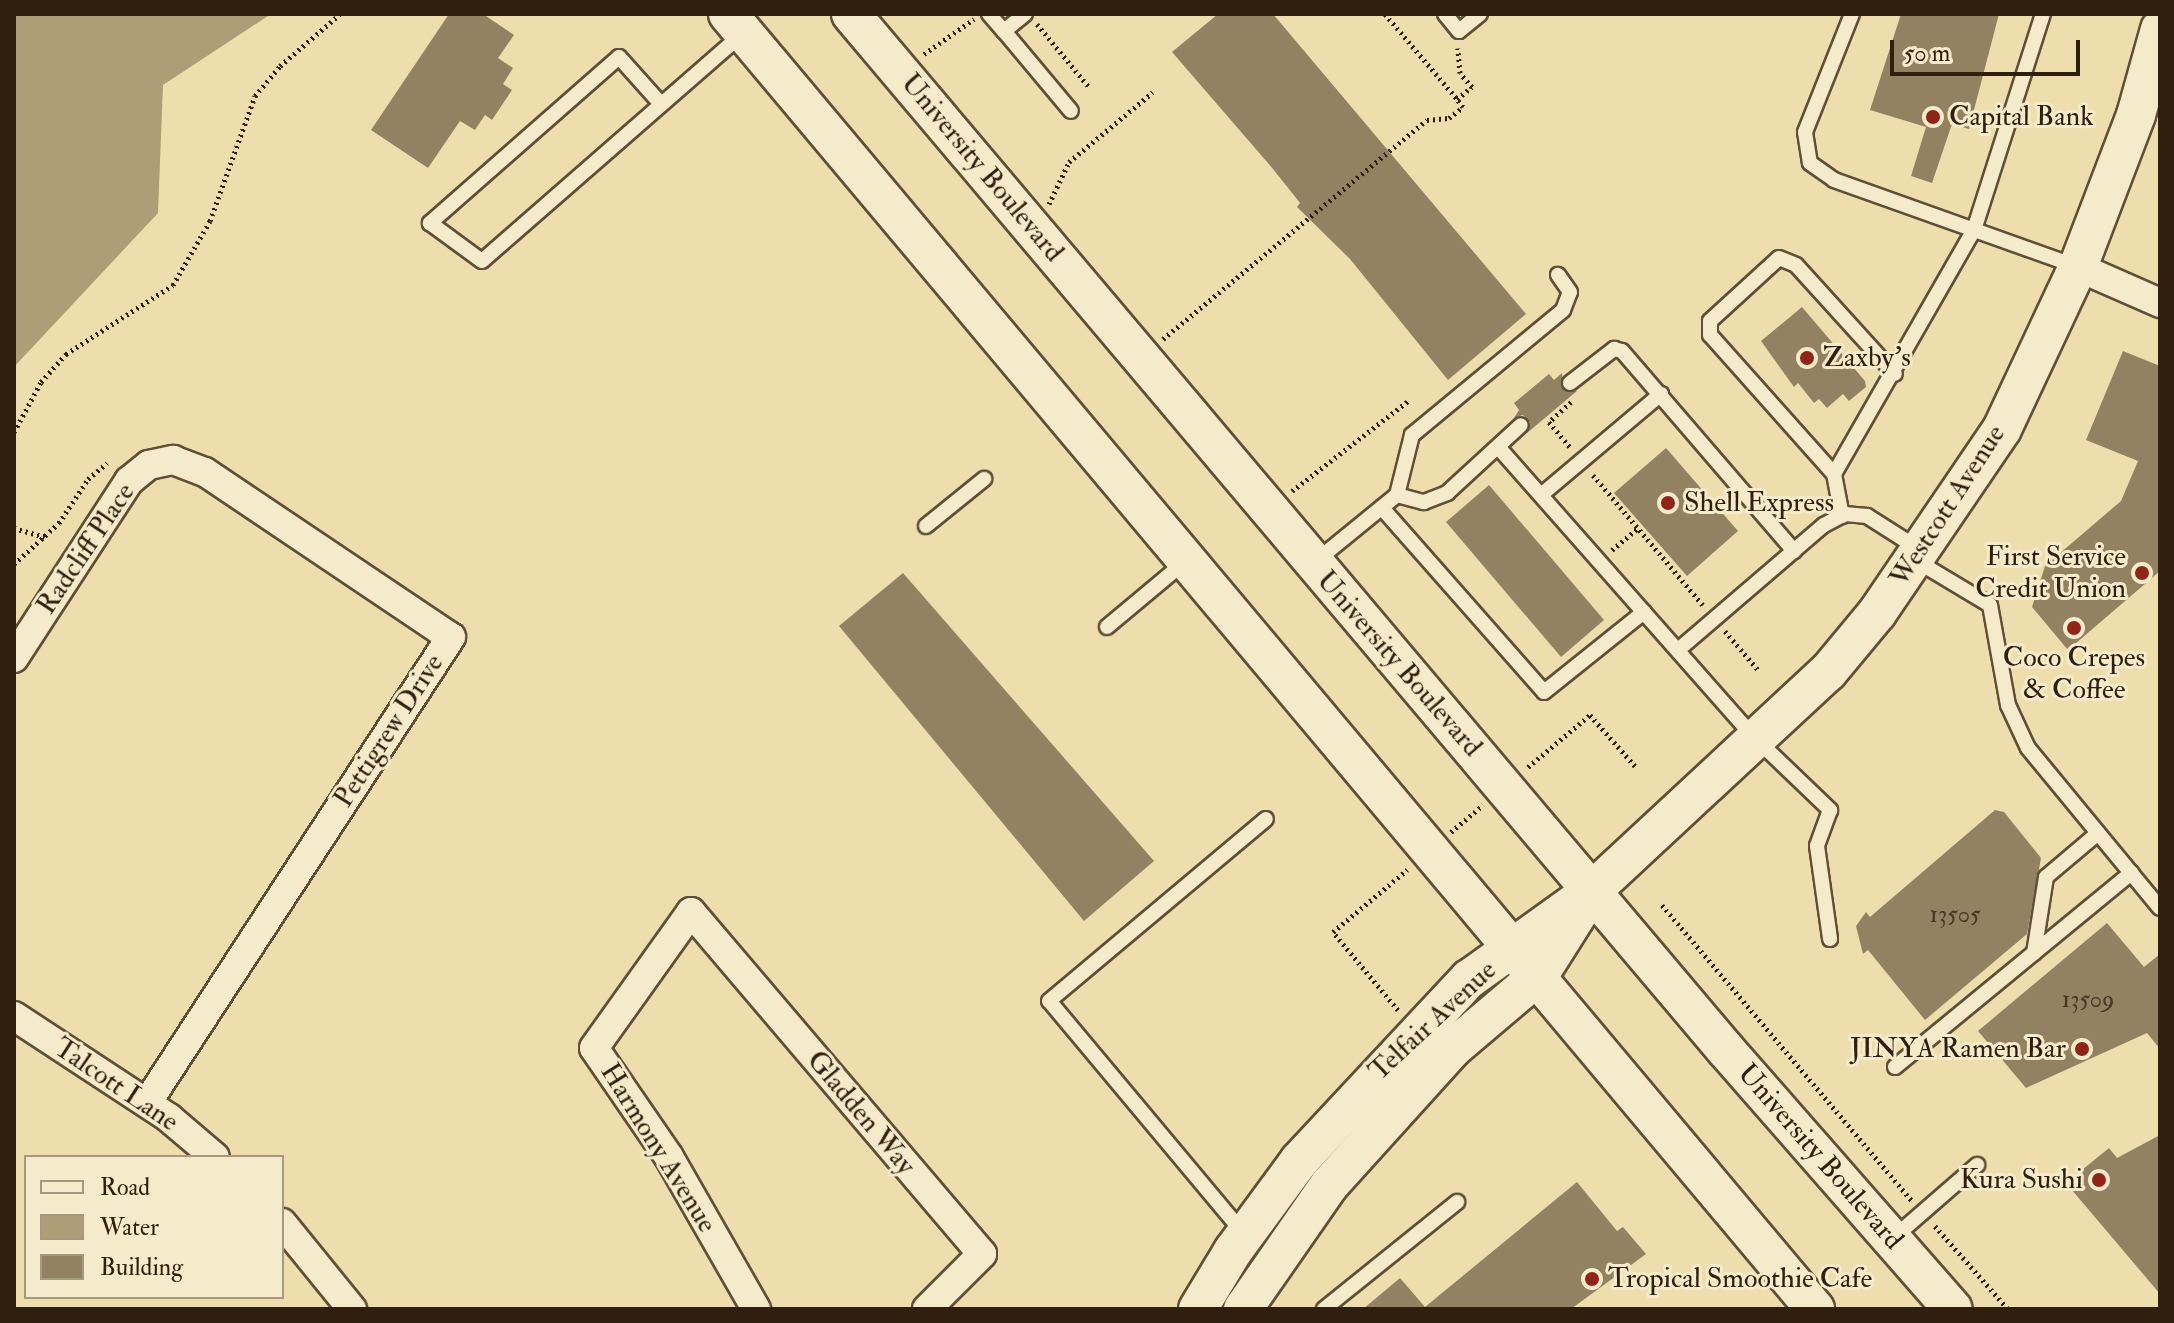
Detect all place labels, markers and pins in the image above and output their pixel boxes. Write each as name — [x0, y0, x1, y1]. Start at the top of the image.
place label: Capital Bank — [1949, 100, 2094, 134]
marker: Capital Bank — [1924, 108, 1942, 126]
place label: Zaxby's — [1823, 341, 1911, 375]
marker: Zaxby's — [1798, 349, 1816, 367]
place label: Shell Express — [1684, 486, 1834, 520]
marker: Shell Express — [1659, 494, 1677, 512]
place label: First Service Credit Union — [1975, 540, 2126, 606]
marker: First Service Credit Union — [2133, 564, 2151, 582]
marker: Coco Crepes & Coffee — [2065, 619, 2083, 637]
place label: Coco Crepes & Coffee — [2003, 641, 2145, 707]
place label: JINYA Ramen Bar — [1850, 1032, 2066, 1066]
marker: JINYA Ramen Bar — [2073, 1040, 2091, 1058]
place label: Kura Sushi — [1960, 1163, 2083, 1197]
marker: Kura Sushi — [2090, 1171, 2108, 1189]
place label: Tropical Smoothie Cafe — [1608, 1262, 1872, 1296]
marker: Tropical Smoothie Cafe — [1583, 1270, 1601, 1288]

